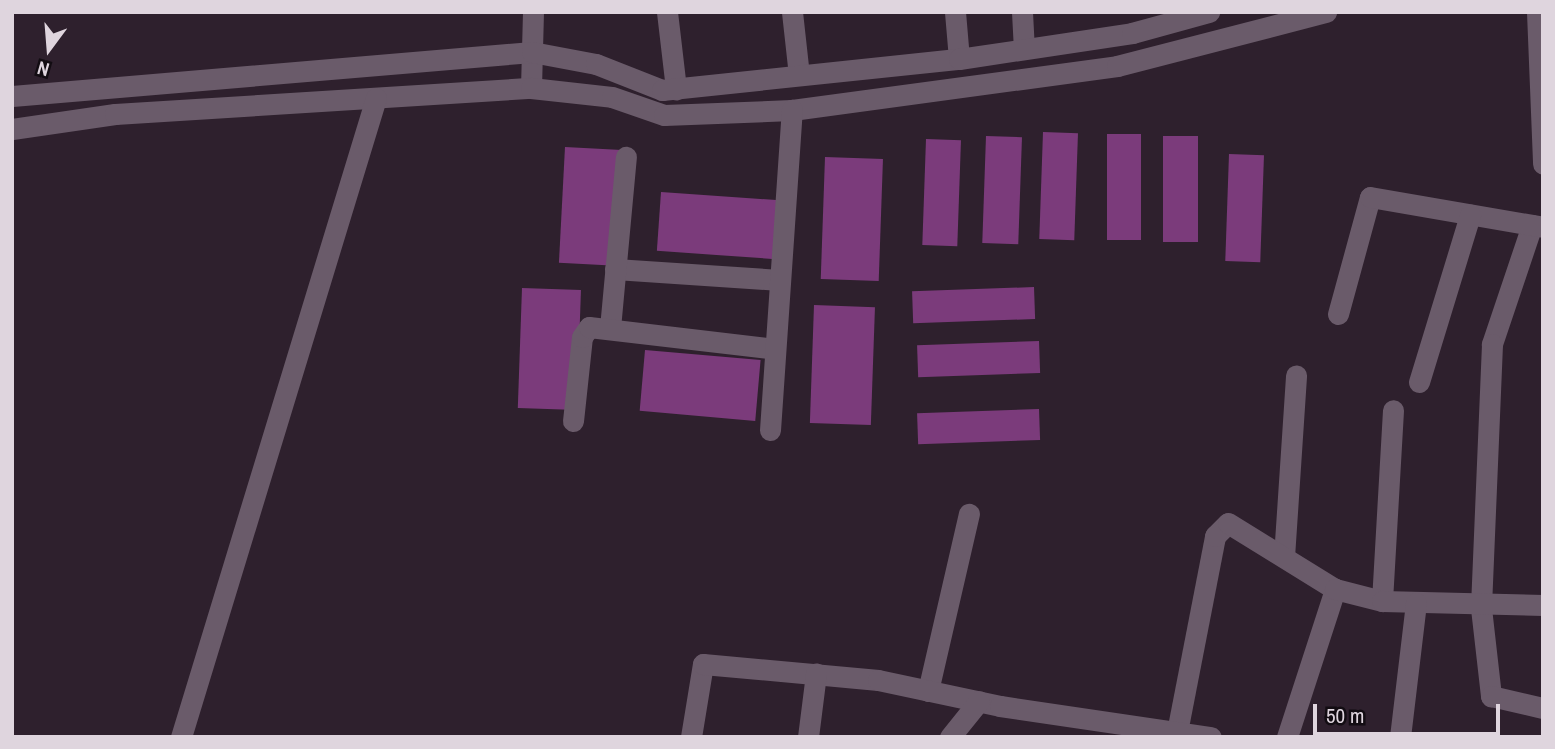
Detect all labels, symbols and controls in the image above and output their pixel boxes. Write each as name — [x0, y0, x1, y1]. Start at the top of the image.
north arrow — [14, 14, 84, 84]
text: N — [34, 55, 52, 83]
scale bar — [1317, 690, 1504, 734]
text: 50 m — [1326, 701, 1364, 730]

